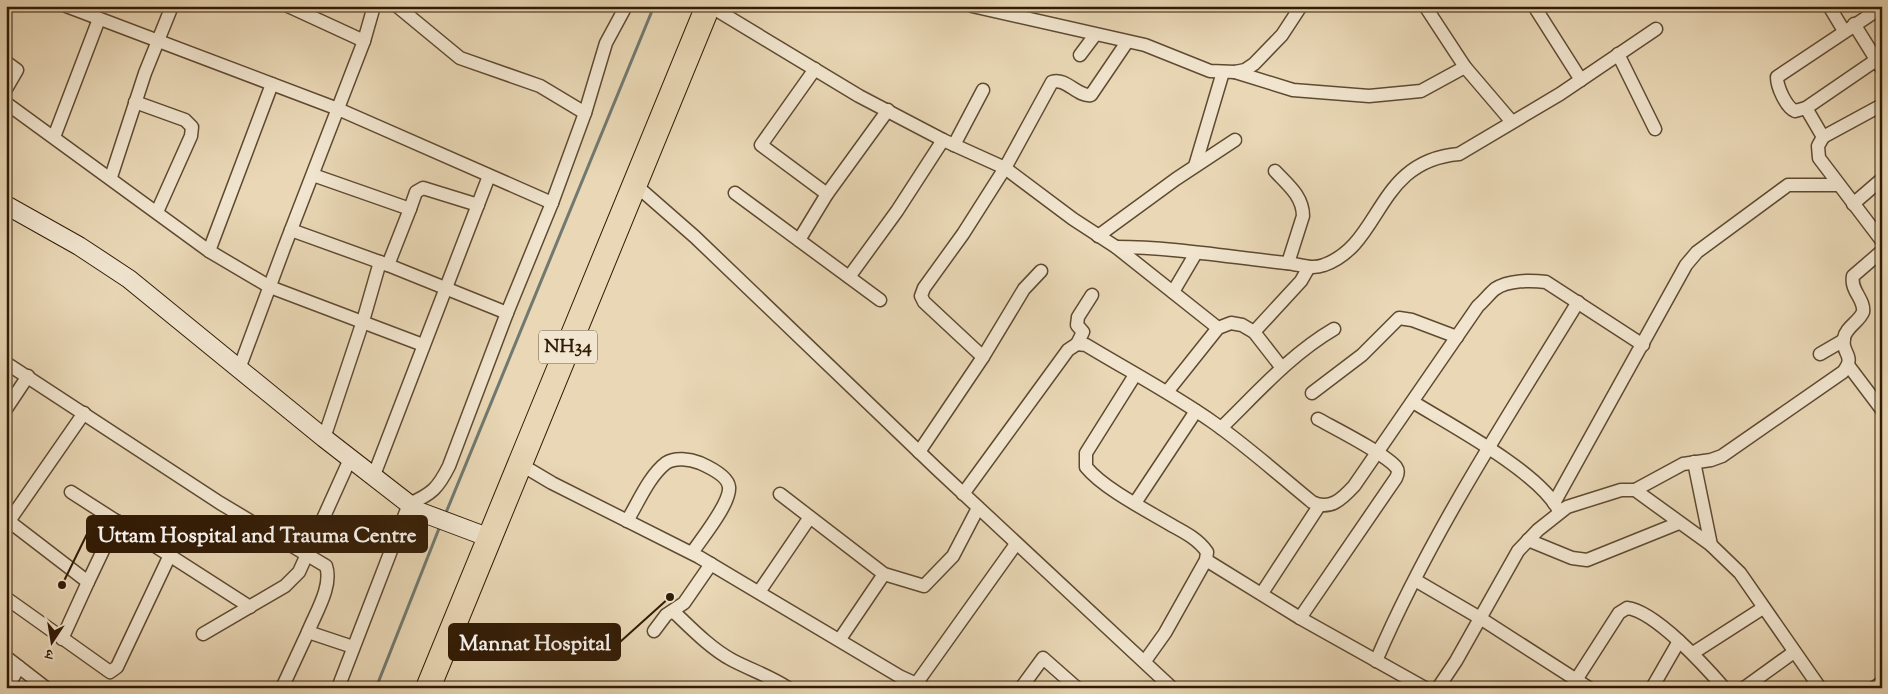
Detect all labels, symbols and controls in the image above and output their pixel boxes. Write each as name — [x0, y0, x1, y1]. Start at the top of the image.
road number: NH34 — [539, 331, 597, 364]
callout: Uttam Hospital and Trauma Centre — [87, 516, 427, 552]
text: Uttam Hospital and Trauma Centre — [97, 522, 417, 552]
north arrow — [28, 616, 78, 666]
callout: Mannat Hospital — [449, 624, 620, 660]
text: Mannat Hospital — [459, 630, 611, 660]
text: उ — [43, 642, 56, 663]

